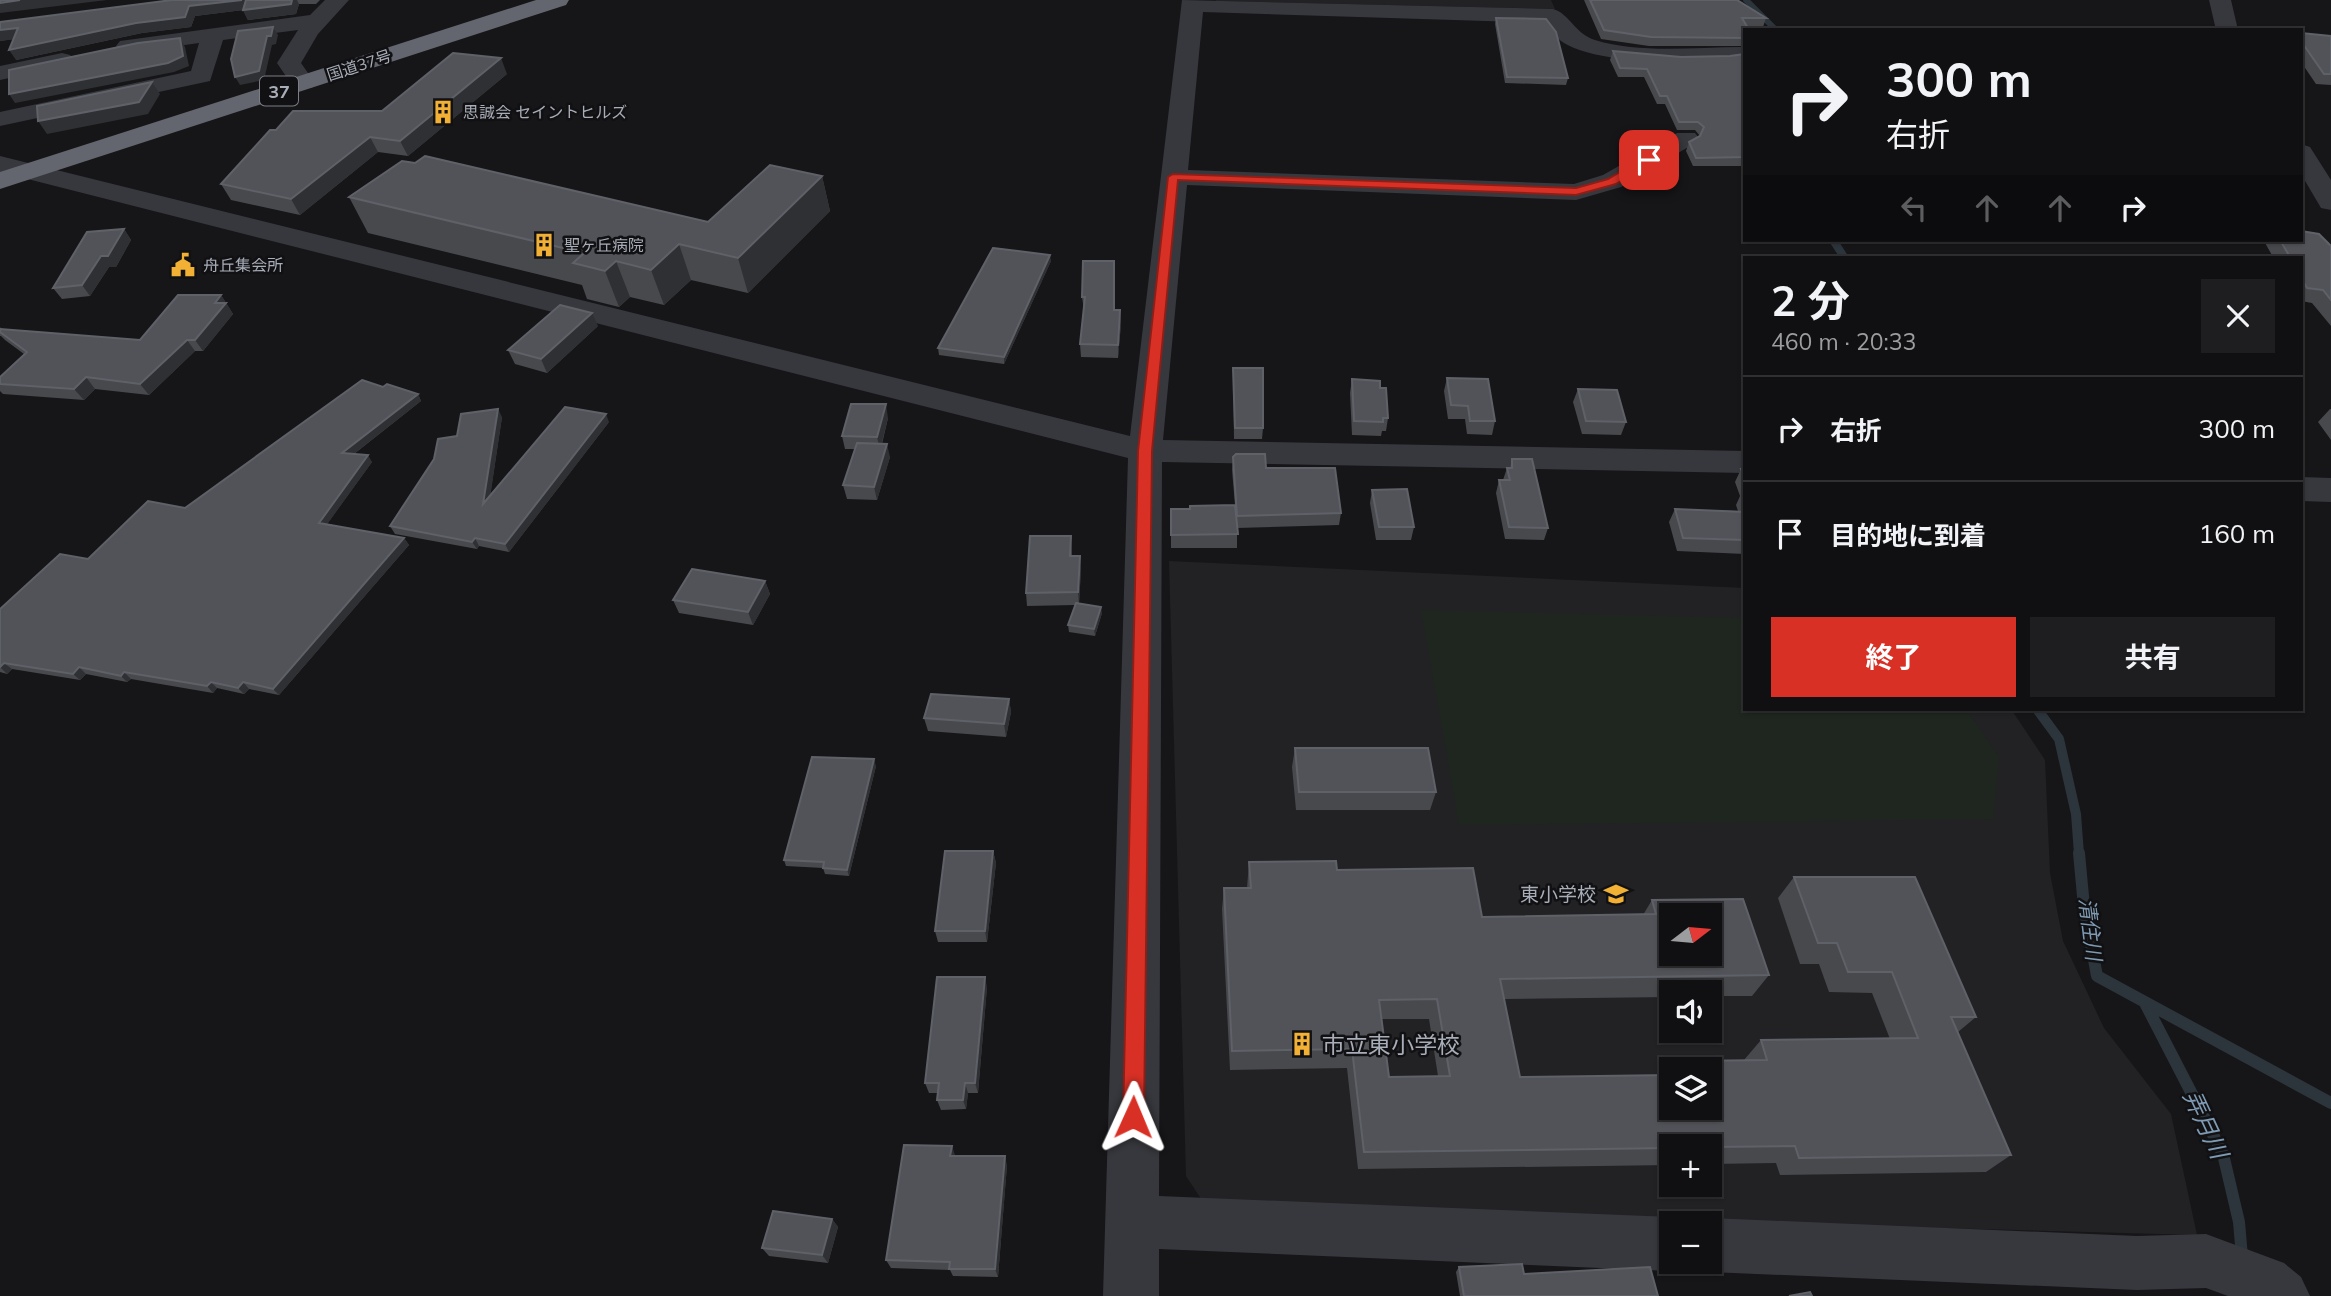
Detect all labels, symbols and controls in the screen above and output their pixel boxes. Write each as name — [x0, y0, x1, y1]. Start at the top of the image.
street label: 国道37号 — [324, 45, 394, 85]
text: 300 m — [1886, 48, 2032, 109]
icon: right — [1771, 56, 1862, 147]
road number: 37 — [260, 76, 298, 106]
building icon: 思誠会 セイントヒルズ — [429, 98, 457, 126]
place label: 思誠会 セイントヒルズ — [463, 102, 627, 122]
text: 右折 — [1886, 114, 1950, 154]
pin — [1619, 130, 1679, 190]
icon: arrive — [1630, 141, 1668, 179]
icon: left — [1895, 189, 1933, 227]
icon: ahead — [1968, 189, 2006, 227]
icon: ahead — [2041, 189, 2079, 227]
icon: right — [2114, 189, 2152, 227]
building icon: 聖ヶ丘病院 — [530, 231, 558, 259]
place label: 聖ヶ丘病院 — [564, 235, 644, 255]
public building icon: 舟丘集会所 — [169, 251, 197, 279]
place label: 舟丘集会所 — [203, 255, 283, 275]
text: 2 分 — [1771, 274, 1850, 327]
button: close — [2201, 279, 2275, 353]
text: 460 m · 20:33 — [1771, 327, 1916, 356]
icon: right — [1771, 410, 1809, 448]
text: 300 m — [2199, 412, 2275, 445]
text: 右折 — [1830, 414, 1882, 447]
icon: arrive — [1771, 515, 1809, 553]
text: 160 m — [2199, 517, 2275, 550]
text: 目的地に到着 — [1830, 519, 1986, 552]
button: 終了 — [1771, 617, 2016, 697]
button: 共有 — [2030, 617, 2275, 697]
school or university icon: 東小学校 — [1602, 880, 1630, 908]
place label: 東小学校 — [1520, 882, 1596, 906]
water label: 清住川 — [2074, 896, 2108, 964]
north arrow — [1659, 903, 1722, 966]
map controls — [1659, 903, 1722, 1274]
button: sound — [1659, 980, 1722, 1043]
building icon: 市立東小学校 — [1288, 1030, 1316, 1058]
place label: 市立東小学校 — [1322, 1030, 1460, 1059]
button: layers — [1659, 1057, 1722, 1120]
position arrow — [1096, 1080, 1170, 1154]
water label: 弄月川 — [2177, 1085, 2236, 1166]
button: + — [1659, 1134, 1722, 1197]
button: − — [1659, 1211, 1722, 1274]

